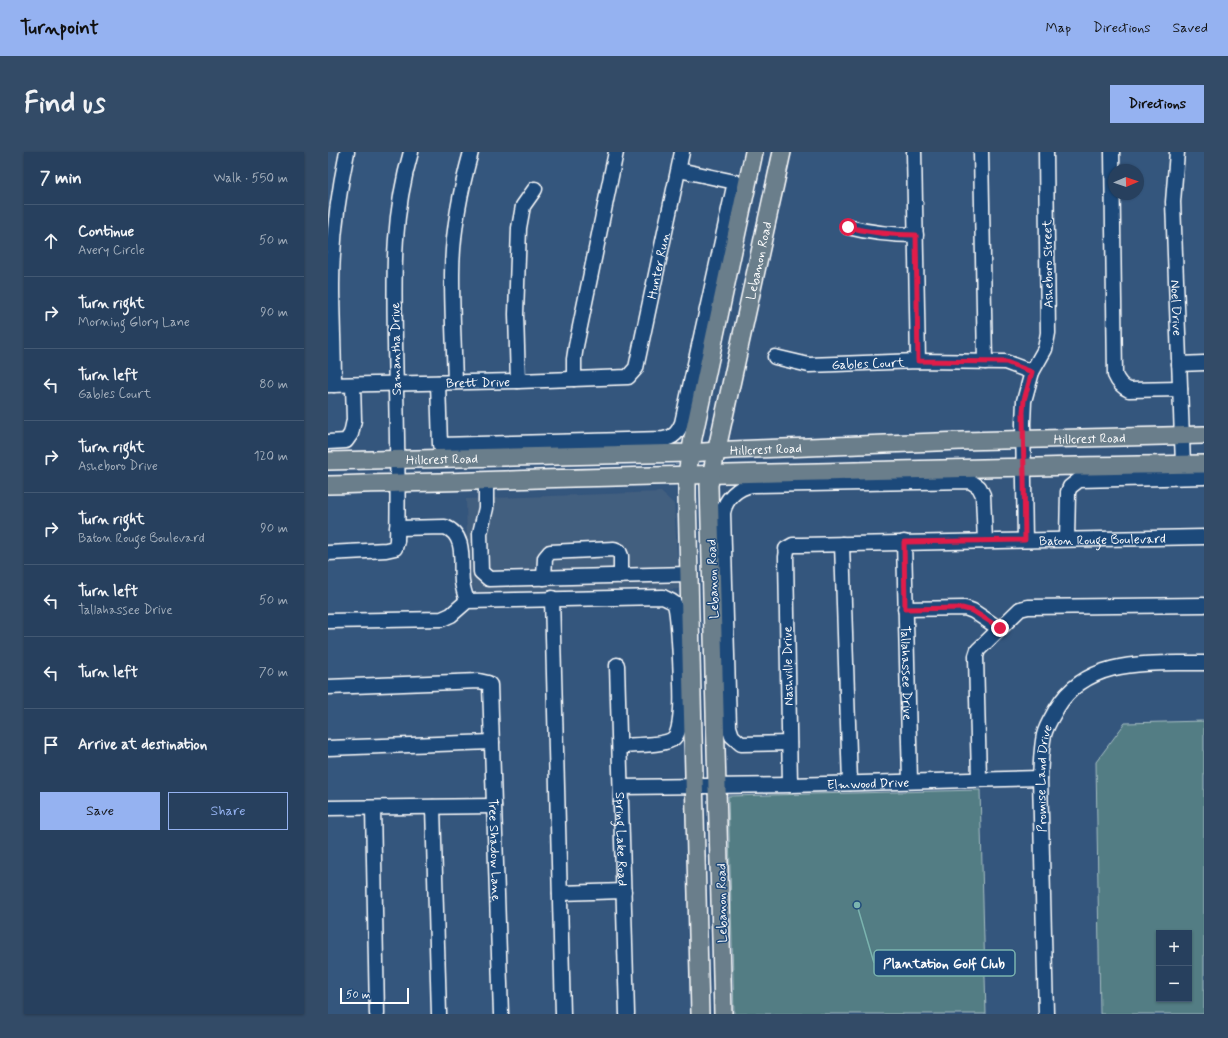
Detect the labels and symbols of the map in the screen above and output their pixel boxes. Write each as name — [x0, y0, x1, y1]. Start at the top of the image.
north arrow — [1108, 164, 1144, 200]
route start — [839, 218, 857, 236]
street label: Asheboro Street — [1039, 219, 1058, 308]
street label: Lebanon Road — [743, 220, 776, 302]
street label: Hunter Run — [644, 231, 675, 301]
street label: Noel Drive — [1166, 279, 1185, 336]
street label: Samantha Drive — [387, 302, 406, 396]
street label: Gables Court — [831, 354, 905, 374]
street label: Brett Drive — [446, 374, 510, 393]
street label: Hillcrest Road — [1053, 430, 1126, 449]
street label: Hillcrest Road — [729, 440, 802, 460]
street label: Hillcrest Road — [406, 451, 478, 469]
street label: Baton Rouge Boulevard — [1039, 531, 1166, 551]
street label: Lebanon Road — [704, 539, 723, 619]
route end — [991, 619, 1009, 637]
street label: Tallahassee Drive — [896, 625, 915, 721]
street label: Nashville Drive — [779, 626, 798, 706]
street label: Promise Land Drive — [1033, 722, 1057, 833]
street label: Elmwood Drive — [827, 775, 910, 794]
street label: Spring Lake Road — [609, 792, 630, 886]
street label: Tree Shadow Lane — [484, 798, 504, 901]
street label: Lebanon Road — [713, 863, 732, 943]
callout: Plantation Golf Club — [874, 950, 1015, 976]
text: Plantation Golf Club — [883, 955, 1005, 973]
scale bar — [340, 986, 409, 1005]

